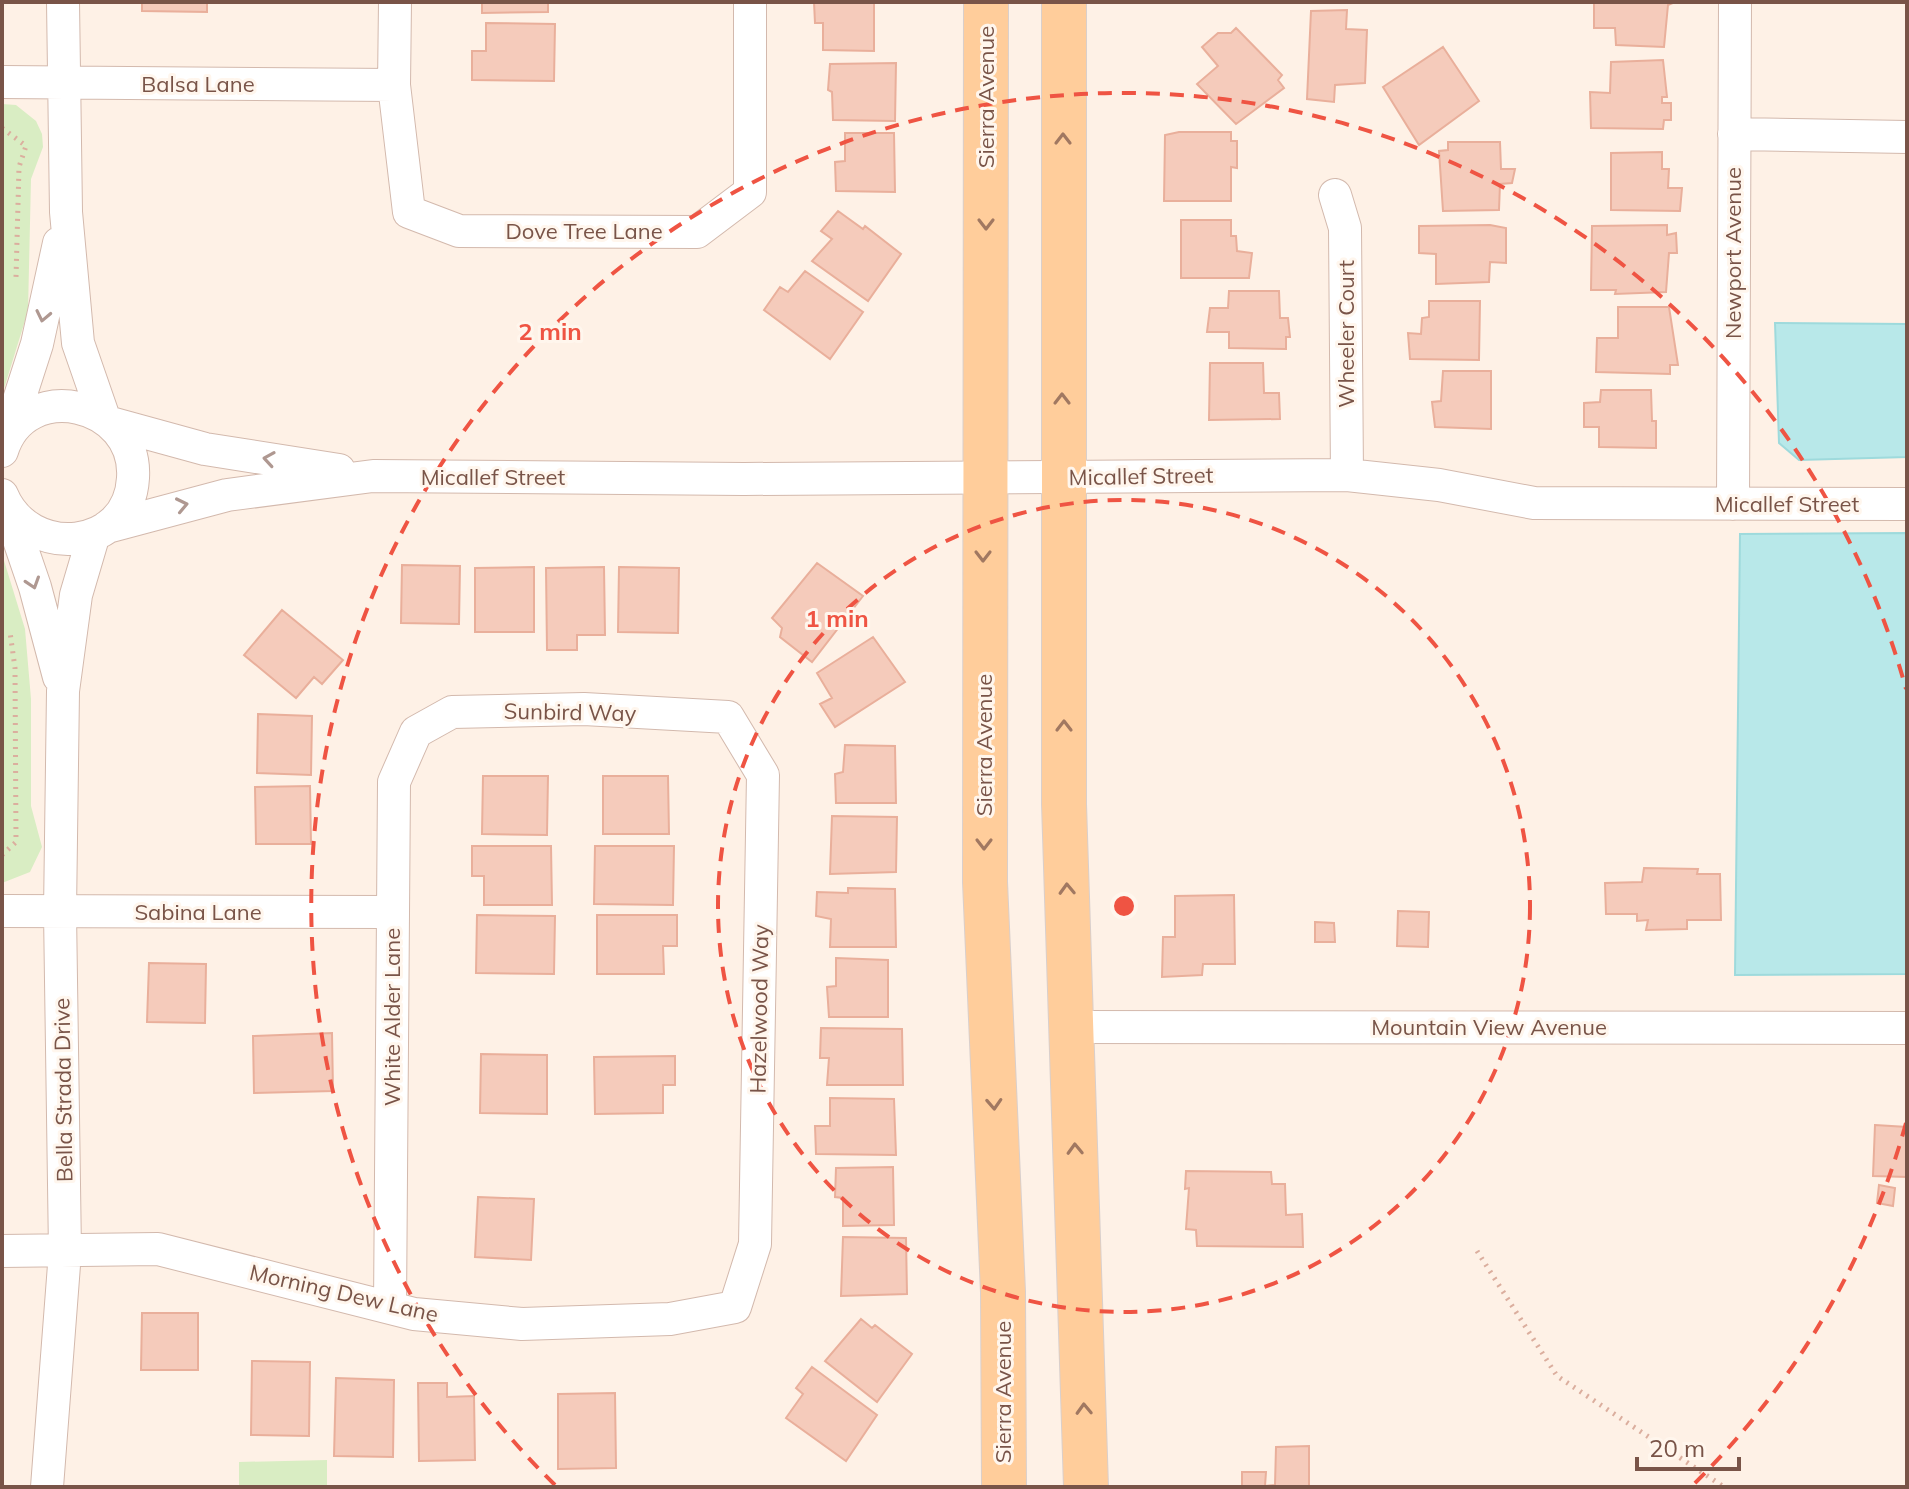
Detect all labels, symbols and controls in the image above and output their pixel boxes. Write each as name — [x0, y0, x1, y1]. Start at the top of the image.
street label: Sierra Avenue — [972, 26, 1000, 168]
street label: Balsa Lane — [141, 70, 255, 98]
one-way arrow — [1054, 132, 1072, 145]
street label: Newport Avenue — [1719, 167, 1747, 339]
street label: Dove Tree Lane — [505, 217, 663, 245]
one-way arrow — [977, 218, 995, 231]
street label: Wheeler Court — [1332, 260, 1360, 408]
one-way arrow — [35, 308, 52, 322]
text: 2 min — [518, 316, 582, 346]
one-way arrow — [1053, 392, 1071, 405]
one-way arrow — [262, 451, 276, 468]
street label: Micallef Street — [1068, 461, 1214, 491]
street label: Micallef Street — [421, 463, 566, 491]
street label: Micallef Street — [1715, 490, 1860, 518]
one-way arrow — [174, 497, 188, 514]
one-way arrow — [974, 550, 992, 563]
one-way arrow — [24, 576, 40, 589]
text: 1 min — [805, 603, 869, 633]
street label: Sierra Avenue — [970, 674, 998, 816]
street label: Sunbird Way — [504, 697, 637, 727]
one-way arrow — [1055, 719, 1073, 732]
one-way arrow — [975, 838, 993, 851]
one-way arrow — [1058, 882, 1075, 895]
centre of rings — [1110, 892, 1138, 920]
street label: Sabina Lane — [134, 898, 262, 926]
street label: Hazelwood Way — [744, 924, 774, 1094]
street label: White Alder Lane — [378, 928, 406, 1106]
street label: Bella Strada Drive — [47, 998, 79, 1182]
street label: Mountain View Avenue — [1371, 1013, 1607, 1041]
one-way arrow — [986, 1098, 1003, 1111]
one-way arrow — [1066, 1142, 1083, 1155]
street label: Morning Dew Lane — [247, 1258, 441, 1328]
street label: Sierra Avenue — [989, 1321, 1017, 1463]
one-way arrow — [1075, 1402, 1092, 1415]
scale bar — [1637, 1421, 1739, 1471]
text: 20 m — [1649, 1433, 1705, 1463]

